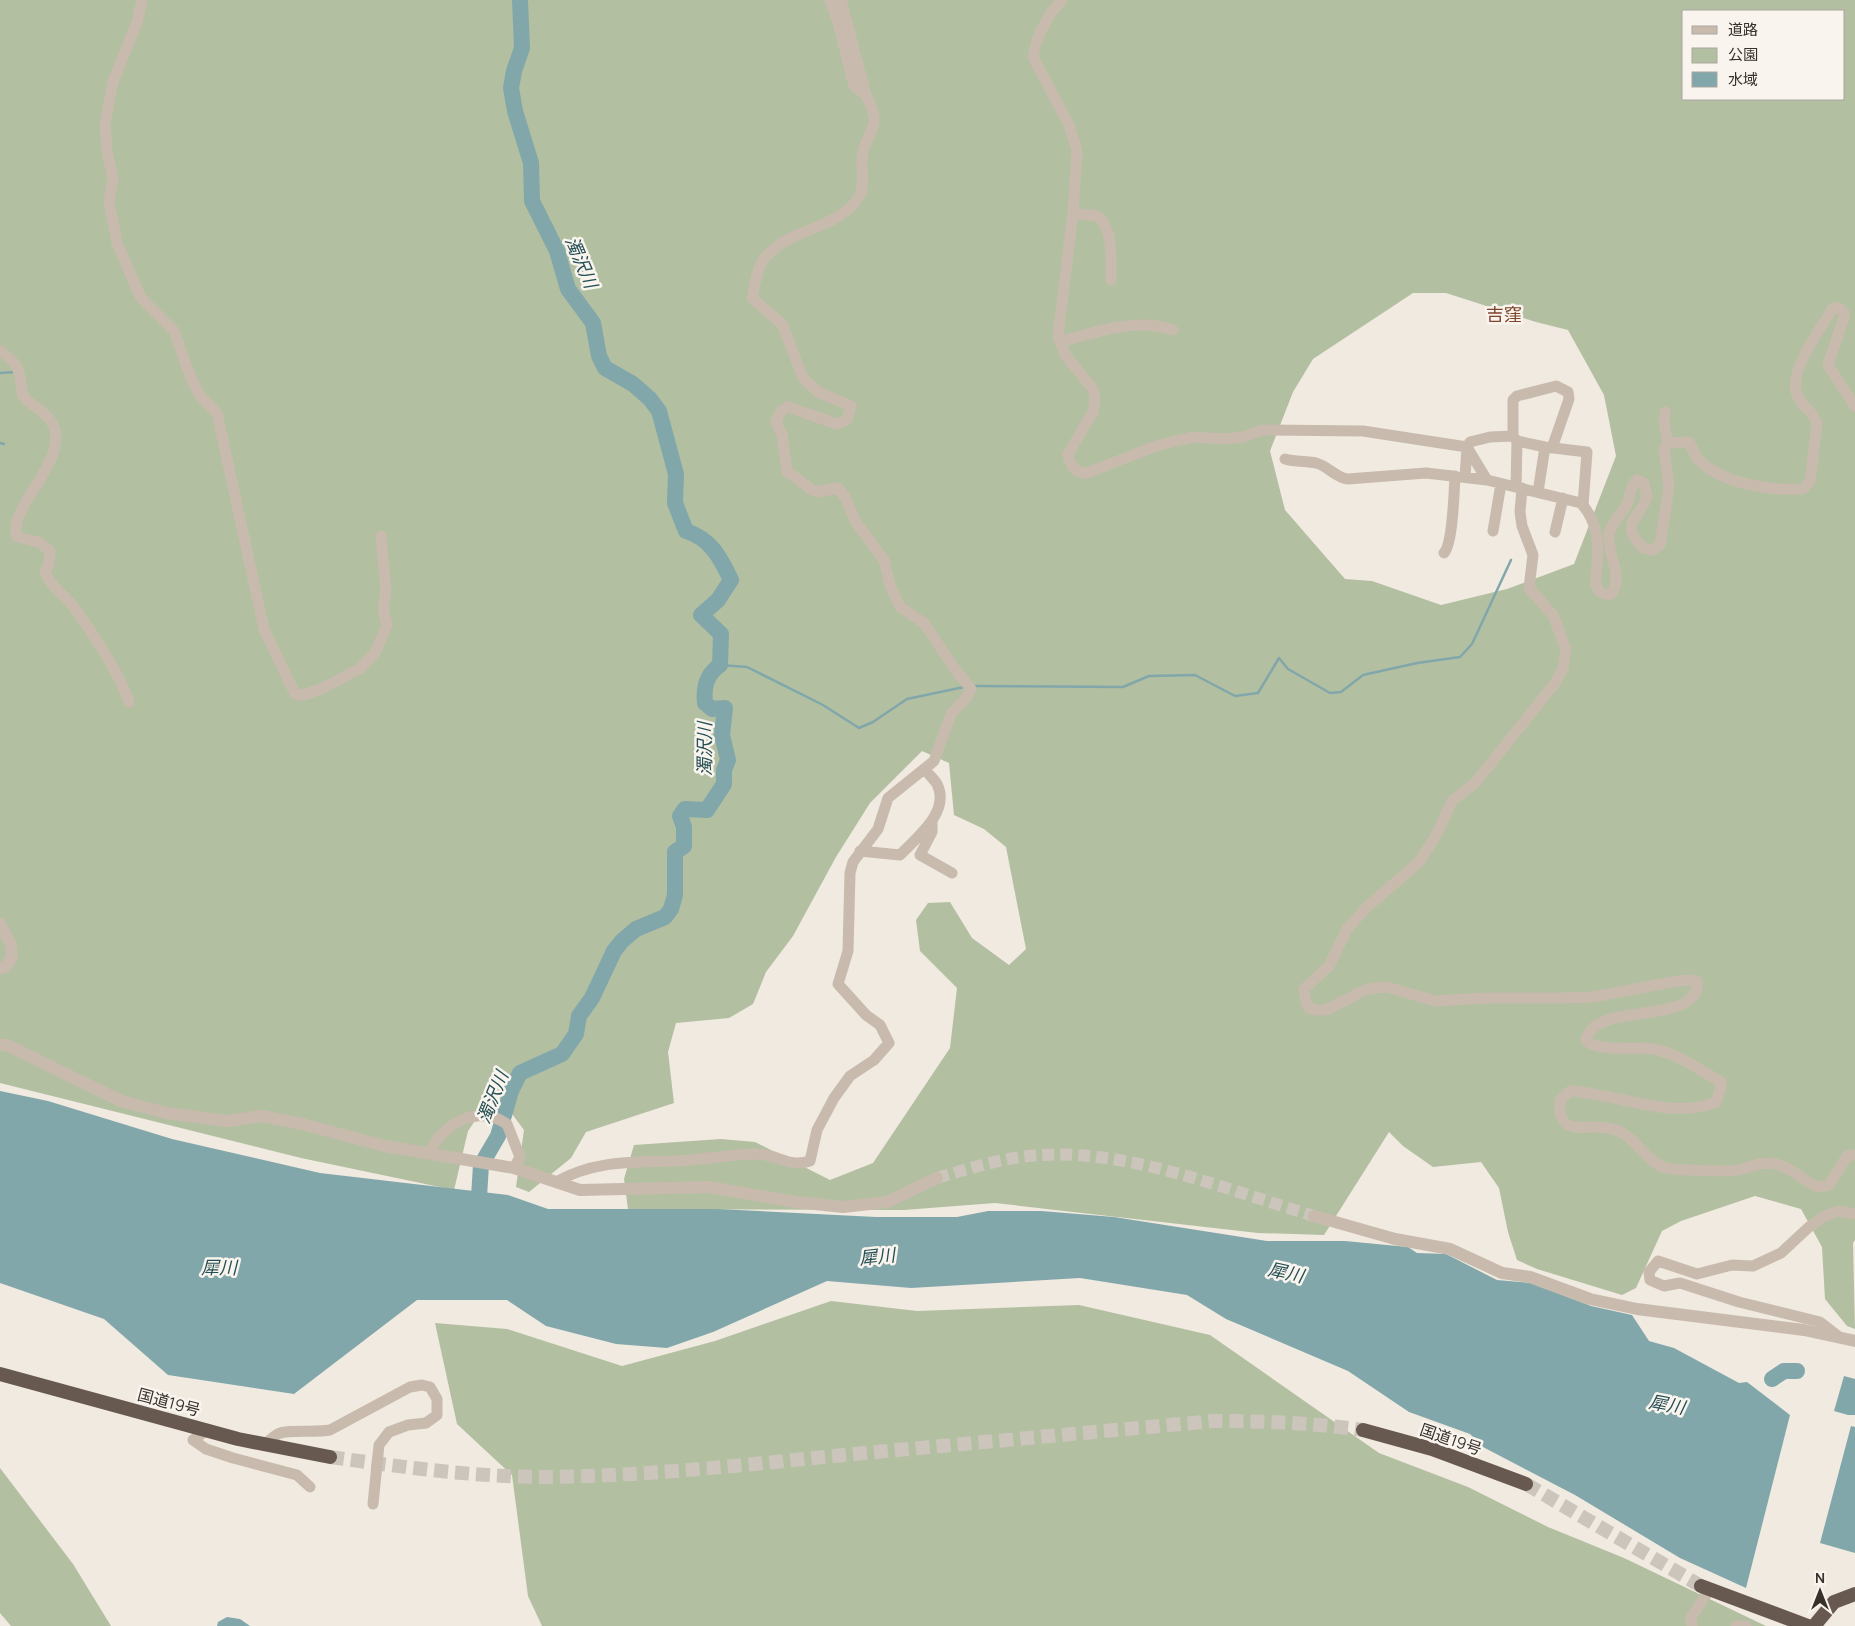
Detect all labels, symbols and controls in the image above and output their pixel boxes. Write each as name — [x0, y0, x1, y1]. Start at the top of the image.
legend — [1682, 10, 1845, 100]
text: 道路 — [1728, 19, 1758, 40]
text: 公園 — [1728, 44, 1758, 65]
text: 水域 — [1728, 69, 1758, 90]
water label: 濁沢川 — [560, 232, 604, 293]
district label: 吉窪 — [1486, 302, 1522, 326]
water label: 濁沢川 — [692, 720, 716, 776]
water label: 濁沢川 — [471, 1066, 514, 1127]
water label: 犀川 — [858, 1242, 898, 1270]
water label: 犀川 — [201, 1255, 239, 1279]
water label: 犀川 — [1266, 1257, 1308, 1288]
street label: 国道19号 — [135, 1383, 203, 1421]
water label: 犀川 — [1647, 1389, 1689, 1420]
street label: 国道19号 — [1417, 1418, 1485, 1460]
north arrow — [1795, 1566, 1845, 1616]
text: N — [1815, 1568, 1825, 1587]

